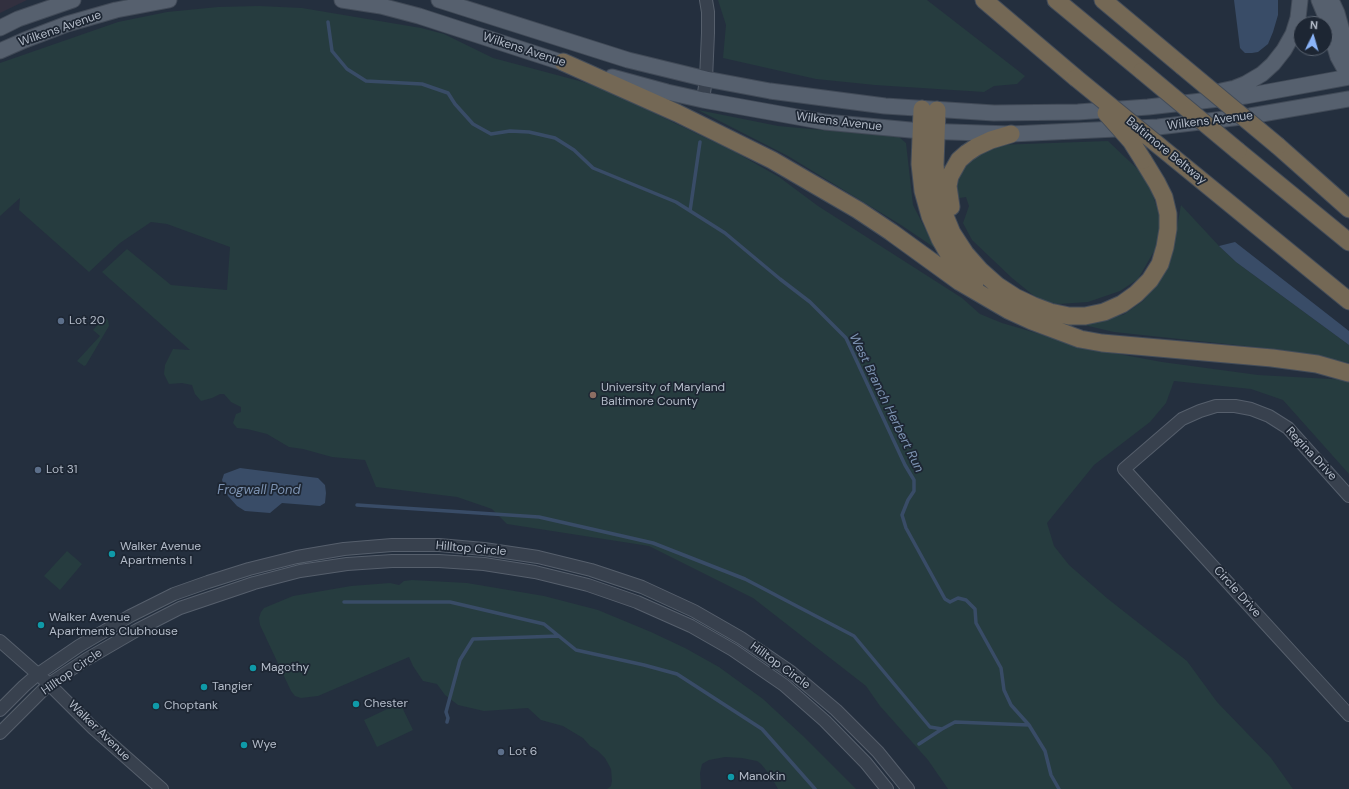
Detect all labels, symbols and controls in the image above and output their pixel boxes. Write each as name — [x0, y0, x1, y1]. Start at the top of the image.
street label: Wilkens Avenue — [17, 8, 103, 50]
north arrow — [1293, 16, 1333, 56]
text: N — [1309, 18, 1319, 32]
street label: Wilkens Avenue — [481, 30, 567, 70]
street label: Wilkens Avenue — [1166, 109, 1254, 133]
street label: Wilkens Avenue — [795, 110, 883, 134]
street label: Baltimore Beltway — [1123, 114, 1209, 188]
place label: Lot 20 — [69, 314, 105, 328]
marker: Lot 20 — [56, 316, 66, 326]
water label: West Branch Herbert Run — [845, 331, 927, 475]
place label: University of Maryland Baltimore County — [601, 381, 725, 409]
marker: University of Maryland Baltimore County — [588, 390, 598, 400]
street label: Regina Drive — [1282, 424, 1340, 484]
place label: Lot 31 — [46, 463, 77, 477]
marker: Lot 31 — [33, 465, 43, 475]
water label: Frogwall Pond — [217, 483, 301, 499]
street label: Hilltop Circle — [435, 539, 507, 559]
place label: Walker Avenue Apartments I — [120, 540, 201, 568]
marker: Walker Avenue Apartments I — [107, 549, 117, 559]
street label: Circle Drive — [1210, 564, 1264, 620]
place label: Walker Avenue Apartments Clubhouse — [49, 611, 178, 639]
marker: Walker Avenue Apartments Clubhouse — [36, 620, 46, 630]
street label: Hilltop Circle — [747, 639, 813, 693]
street label: Hilltop Circle — [39, 646, 105, 698]
place label: Magothy — [261, 661, 309, 675]
marker: Magothy — [248, 663, 258, 673]
place label: Tangier — [212, 680, 252, 694]
marker: Tangier — [199, 682, 209, 692]
place label: Chester — [364, 697, 408, 711]
street label: Walker Avenue — [65, 698, 133, 764]
place label: Choptank — [164, 699, 218, 713]
marker: Chester — [351, 699, 361, 709]
marker: Choptank — [151, 701, 161, 711]
place label: Wye — [252, 738, 277, 752]
marker: Wye — [239, 740, 249, 750]
place label: Lot 6 — [509, 745, 537, 759]
marker: Lot 6 — [496, 747, 506, 757]
place label: Manokin — [739, 770, 785, 784]
marker: Manokin — [726, 772, 736, 782]

